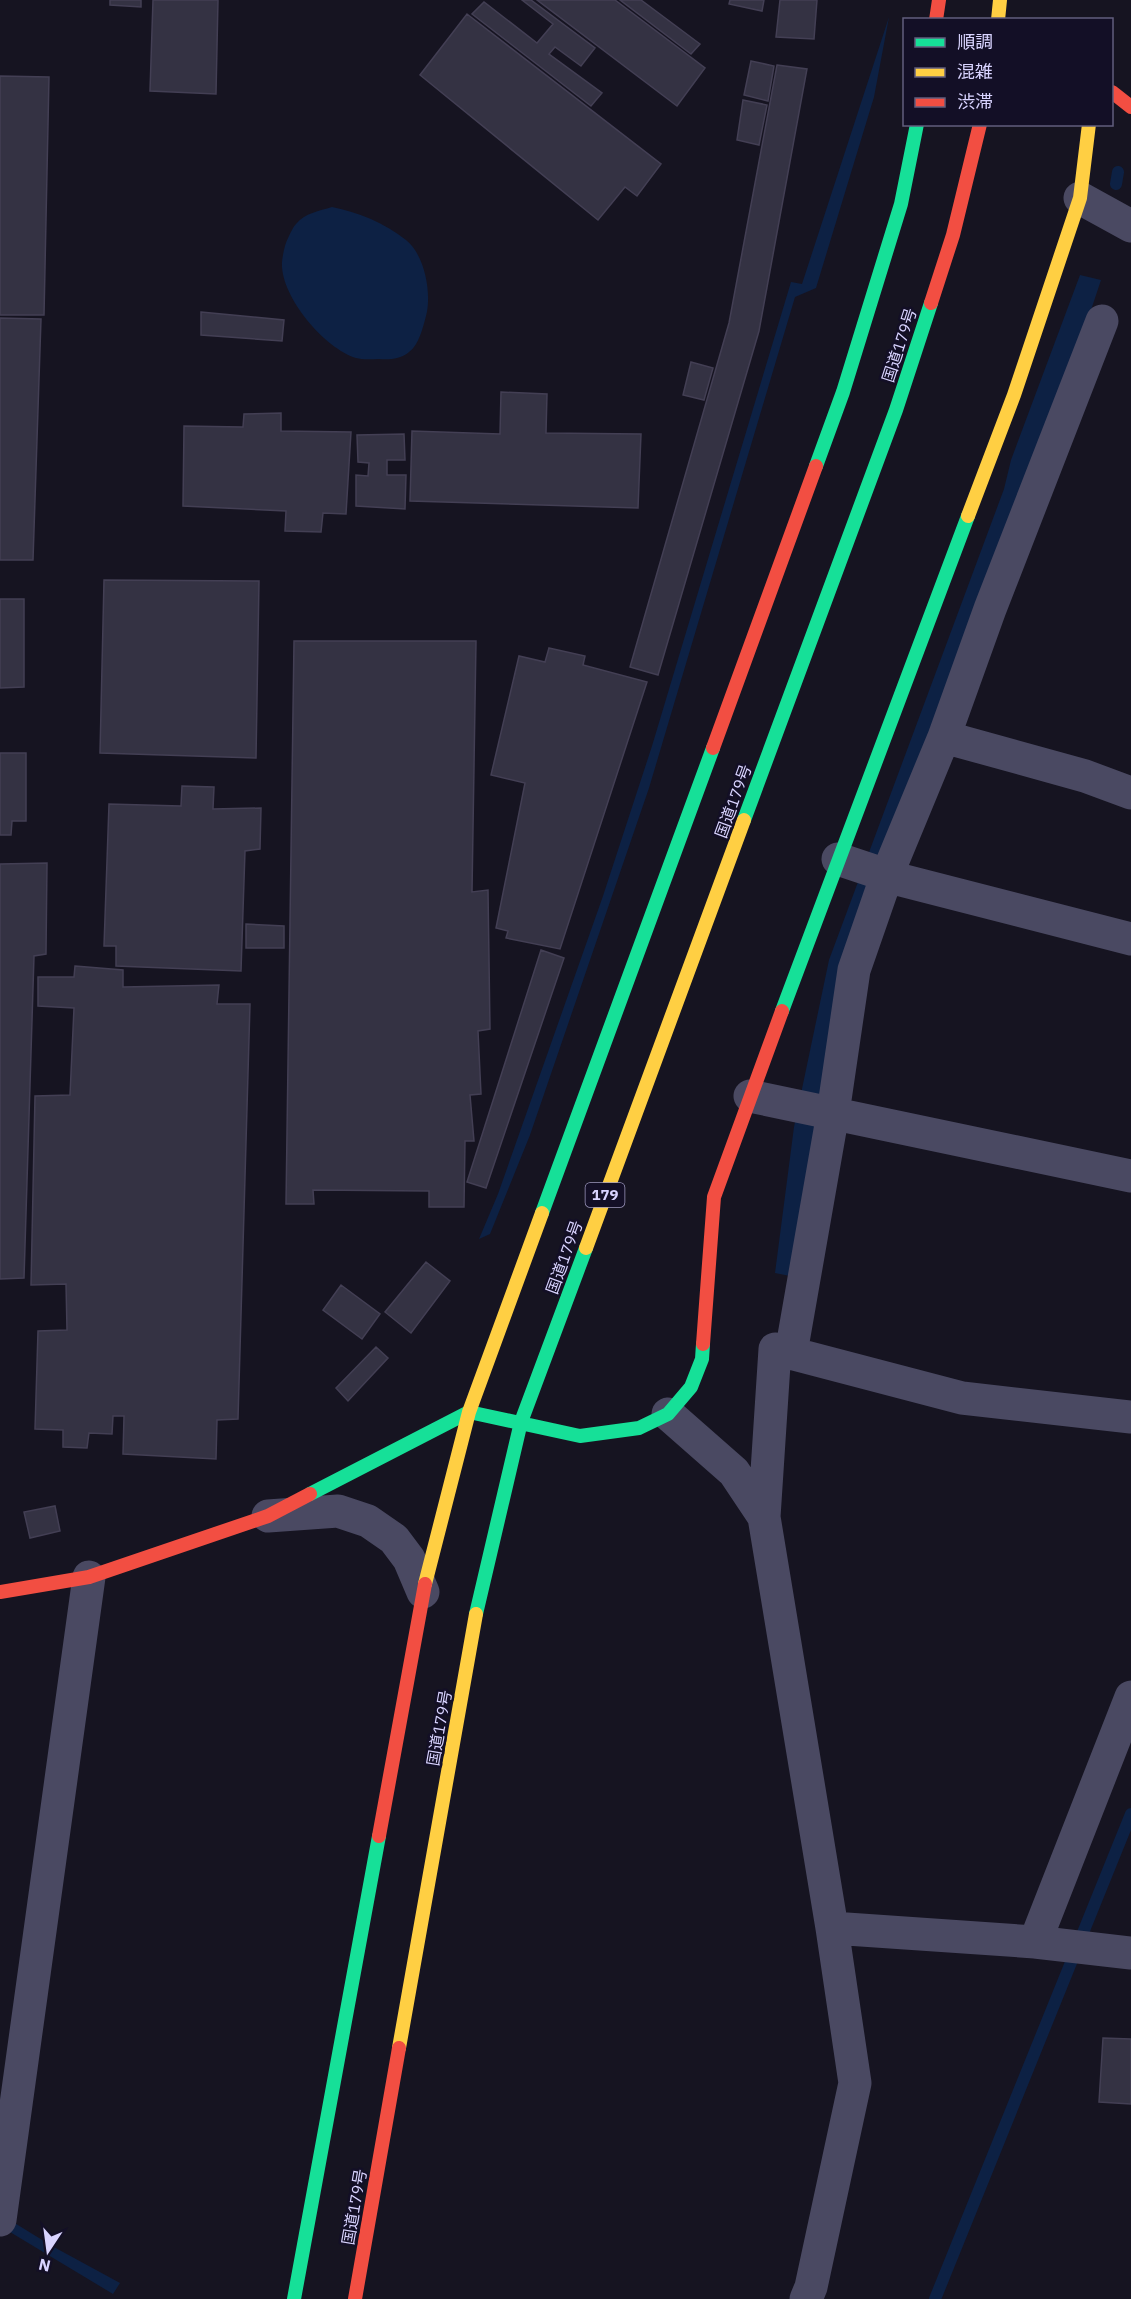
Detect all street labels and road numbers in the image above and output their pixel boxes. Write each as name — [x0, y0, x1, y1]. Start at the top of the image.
street label: 国道179号 — [878, 305, 920, 385]
street label: 国道179号 — [710, 761, 756, 841]
road number: 179 — [586, 1183, 624, 1207]
street label: 国道179号 — [541, 1217, 587, 1297]
street label: 国道179号 — [422, 1688, 456, 1768]
street label: 国道179号 — [337, 2167, 371, 2247]

